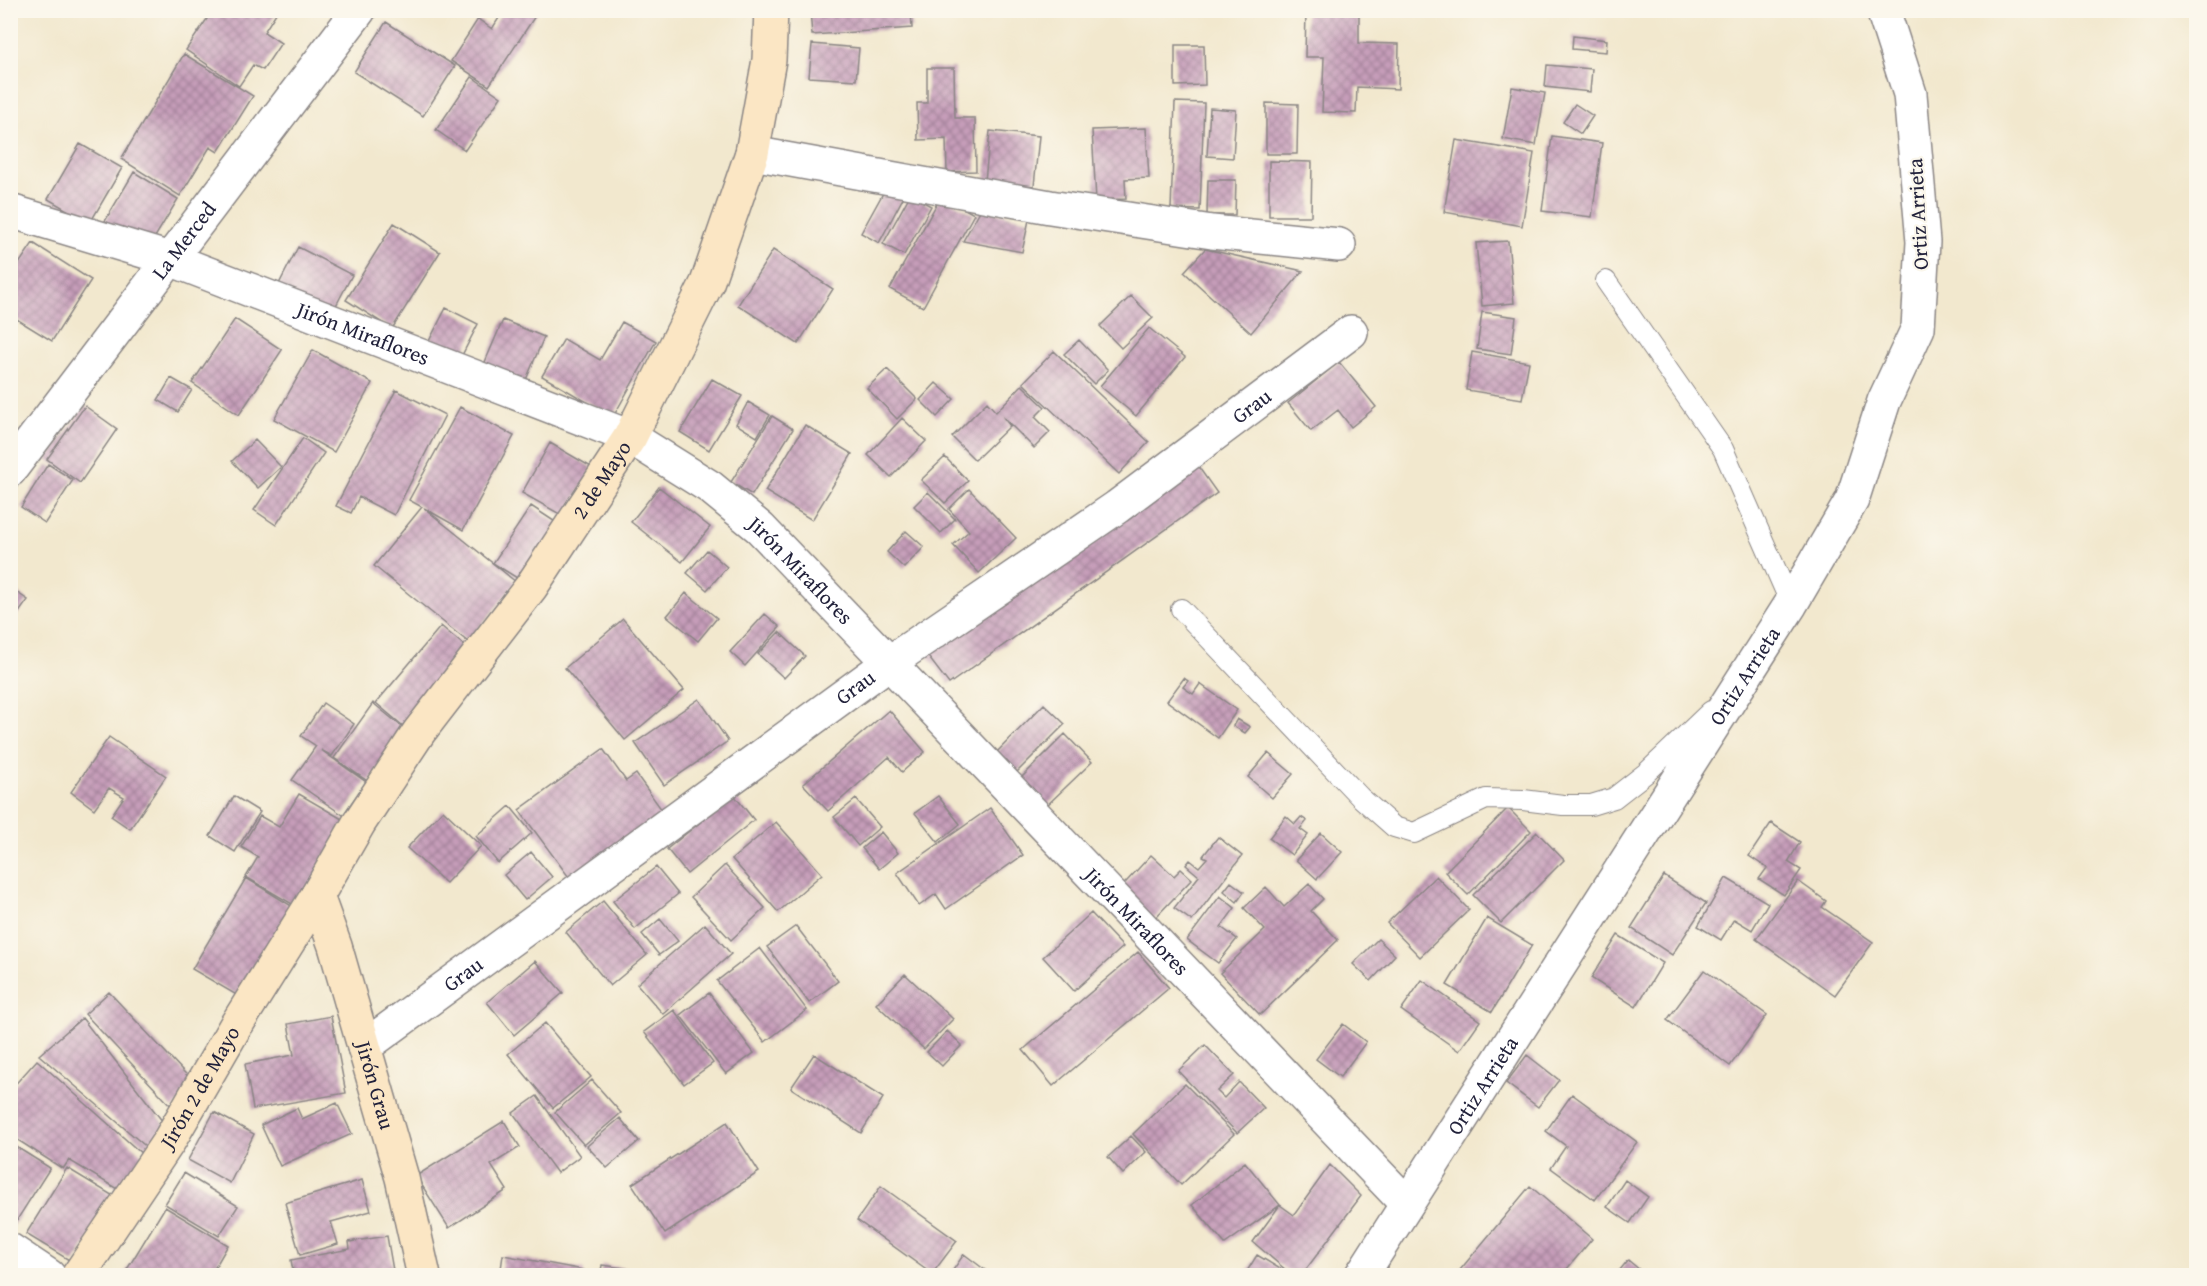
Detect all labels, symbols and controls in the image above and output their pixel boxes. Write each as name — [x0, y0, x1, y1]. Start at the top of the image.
street label: Ortiz Arrieta — [1899, 157, 1936, 271]
street label: La Merced — [144, 194, 224, 286]
street label: Jirón Miraflores — [290, 292, 434, 373]
street label: Grau — [1225, 380, 1278, 431]
street label: 2 de Mayo — [564, 434, 639, 525]
street label: Jirón Miraflores — [740, 507, 860, 631]
street label: Ortiz Arrieta — [1701, 621, 1788, 731]
street label: Grau — [829, 662, 882, 712]
street label: Jirón Miraflores — [1075, 858, 1196, 982]
street label: Grau — [437, 949, 490, 999]
street label: Jirón 2 de Mayo — [151, 1020, 247, 1157]
street label: Ortiz Arrieta — [1439, 1030, 1526, 1141]
street label: Jirón Grau — [347, 1034, 403, 1133]

